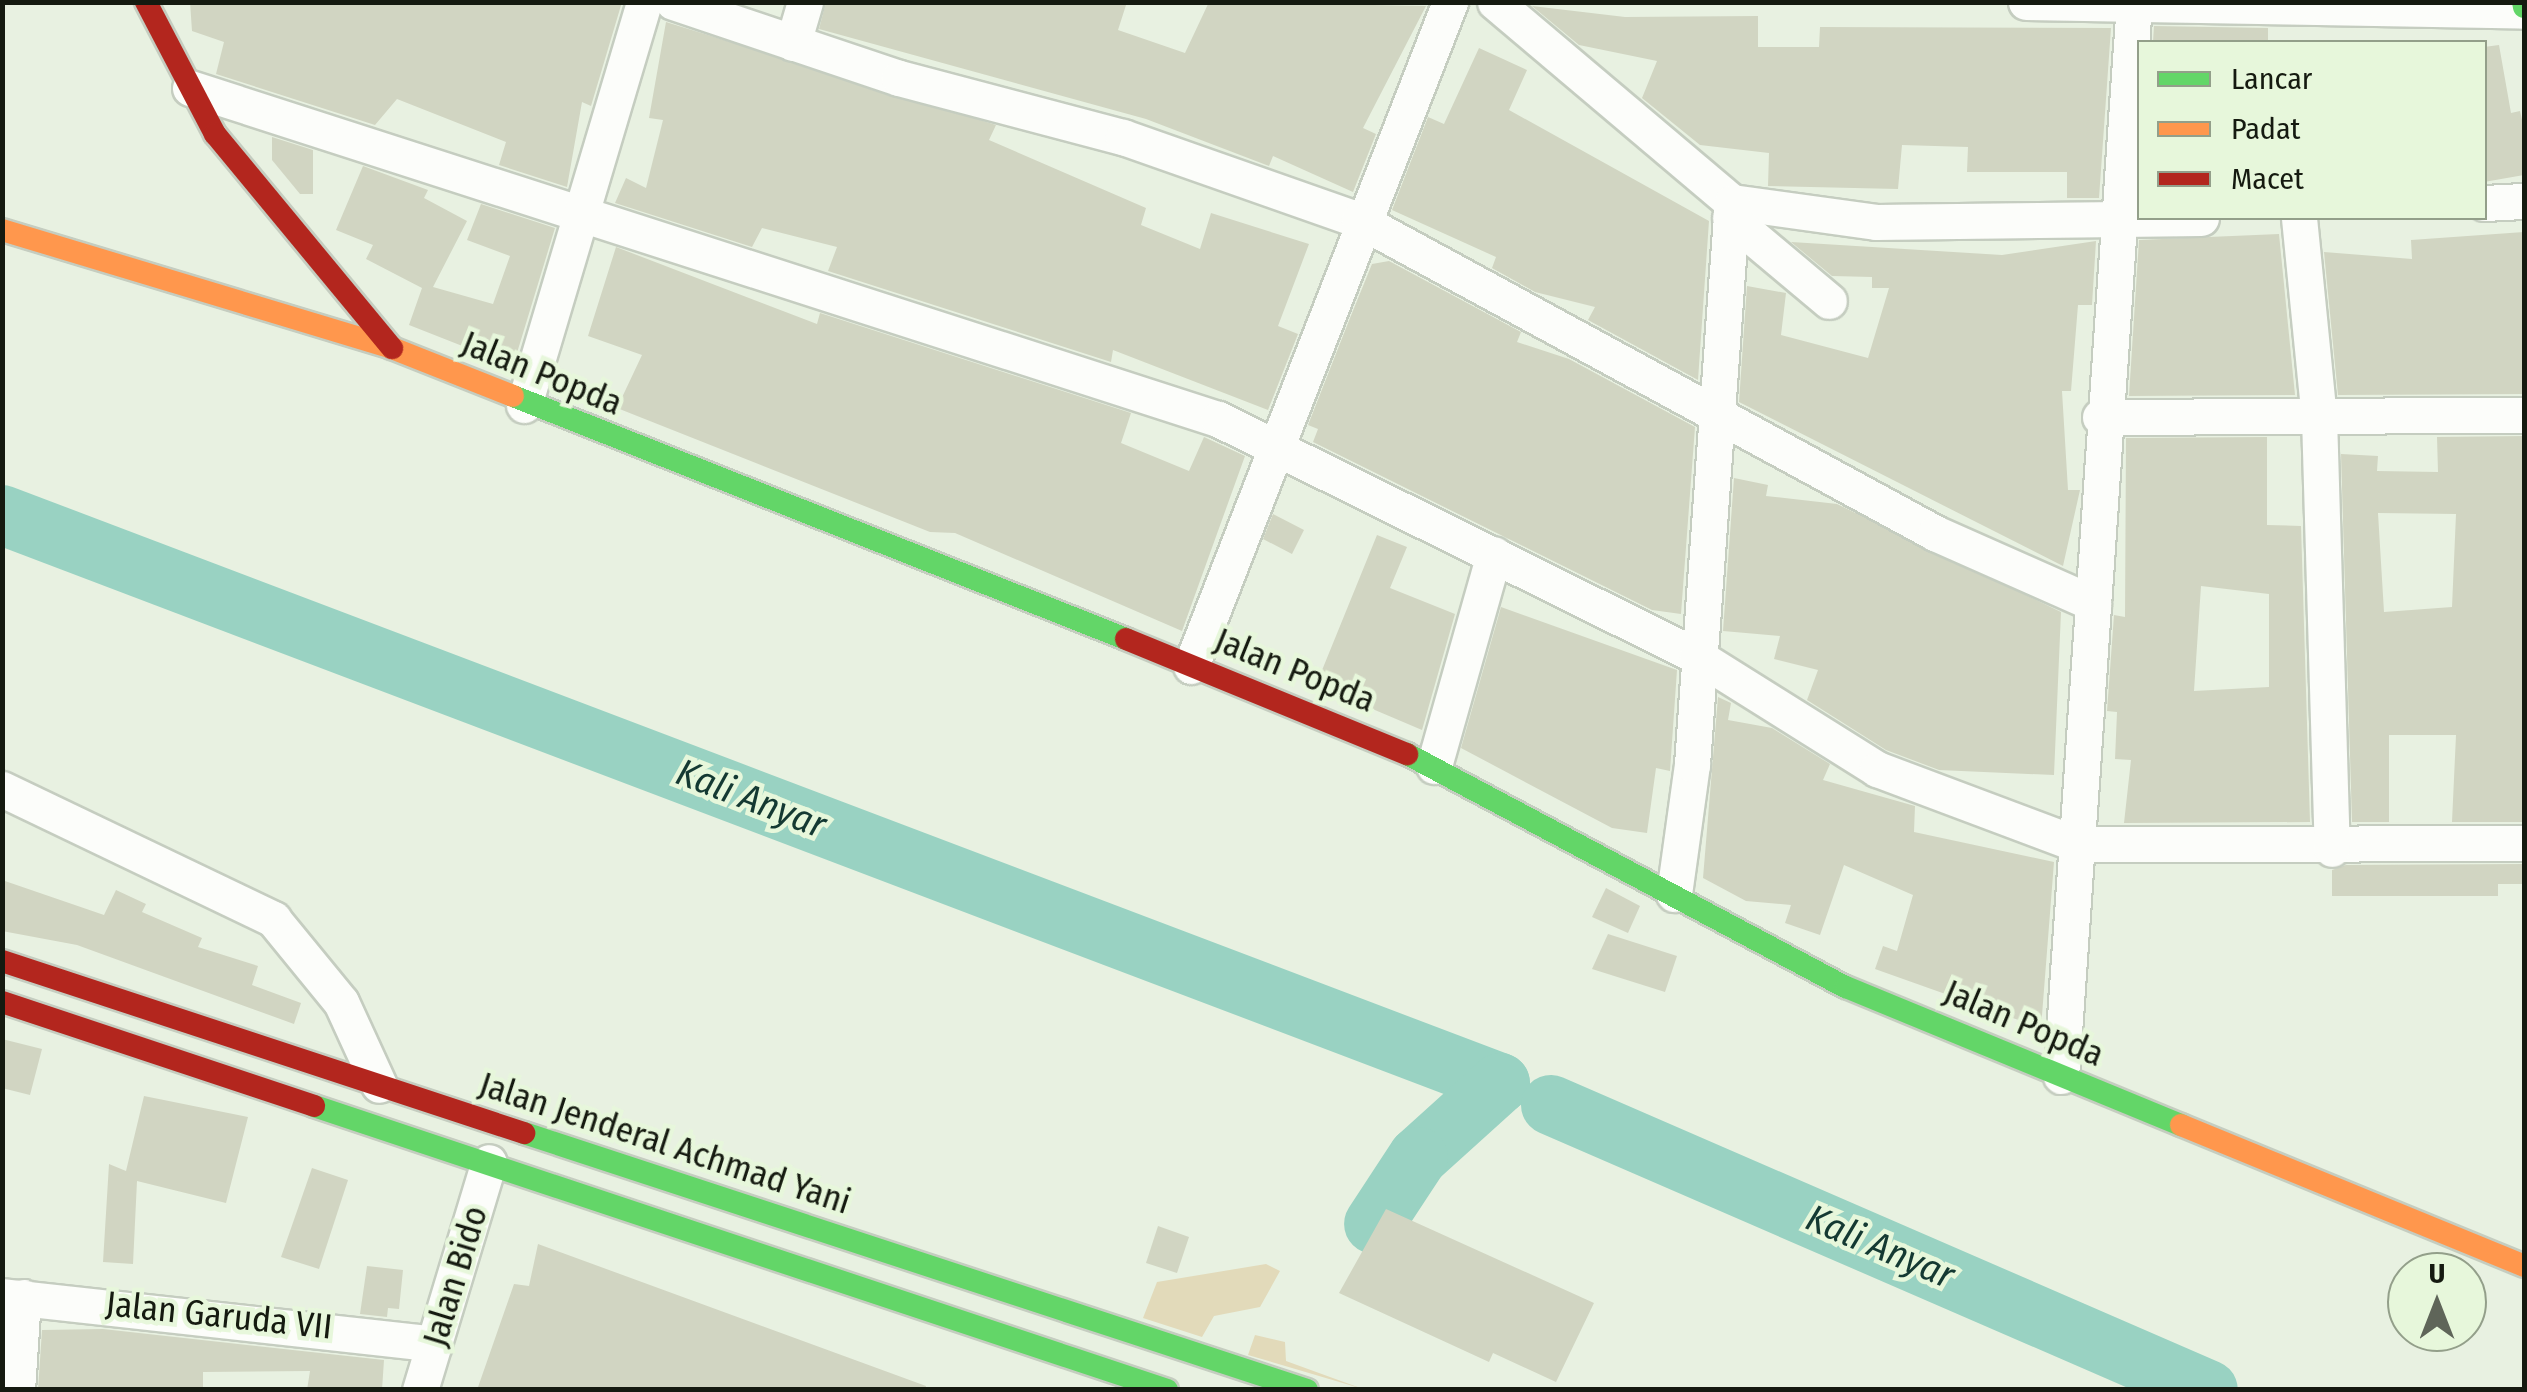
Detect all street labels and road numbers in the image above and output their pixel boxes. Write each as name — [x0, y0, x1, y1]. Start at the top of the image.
street label: Jalan Popda — [456, 322, 628, 424]
street label: Jalan Popda — [1209, 619, 1381, 721]
street label: Jalan Popda — [1938, 971, 2110, 1075]
street label: Jalan Jenderal Achmad Yani — [474, 1063, 856, 1223]
street label: Jalan Bido — [414, 1201, 496, 1351]
street label: Jalan Garuda VII — [104, 1282, 334, 1348]

